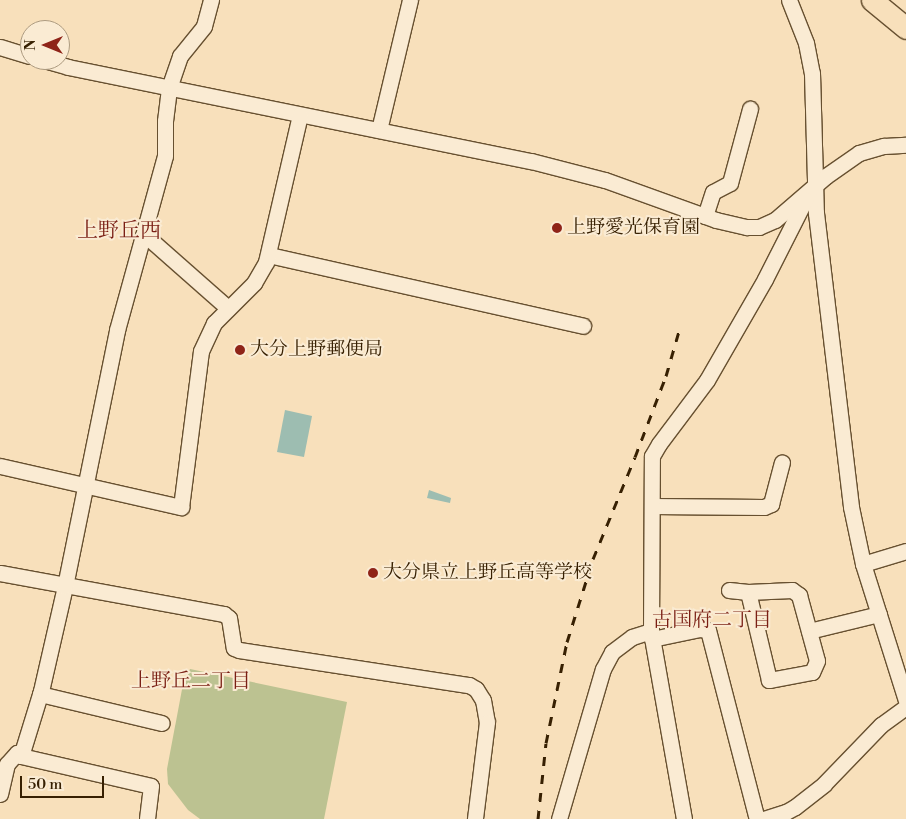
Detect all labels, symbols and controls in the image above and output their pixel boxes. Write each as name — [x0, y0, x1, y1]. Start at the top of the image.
north arrow — [20, 20, 70, 70]
text: N — [22, 39, 40, 51]
place label: 上野愛光保育園 — [567, 217, 700, 239]
district label: 上野丘西 — [77, 218, 161, 244]
marker: 上野愛光保育園 — [551, 222, 563, 234]
place label: 大分上野郵便局 — [250, 339, 383, 361]
marker: 大分上野郵便局 — [234, 344, 246, 356]
place label: 大分県立上野丘高等学校 — [383, 562, 592, 584]
marker: 大分県立上野丘高等学校 — [367, 567, 379, 579]
district label: 古国府二丁目 — [652, 608, 772, 632]
district label: 上野丘二丁目 — [131, 669, 251, 693]
scale bar — [22, 766, 106, 798]
text: 50 m — [28, 775, 62, 794]

